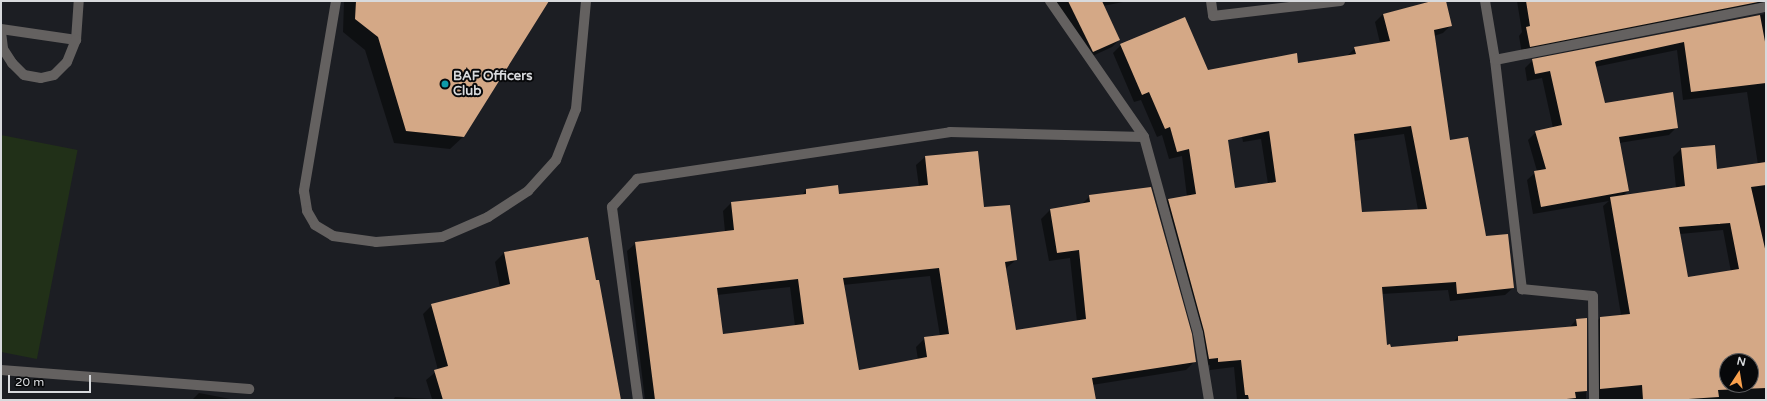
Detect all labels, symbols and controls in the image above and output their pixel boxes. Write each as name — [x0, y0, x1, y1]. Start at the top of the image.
place label: BAF Officers Club — [453, 69, 532, 100]
marker: BAF Officers Club — [440, 79, 450, 89]
north arrow — [1719, 353, 1759, 393]
text: N — [1736, 354, 1747, 369]
scale bar — [10, 367, 93, 393]
text: 20 m — [15, 375, 44, 389]

